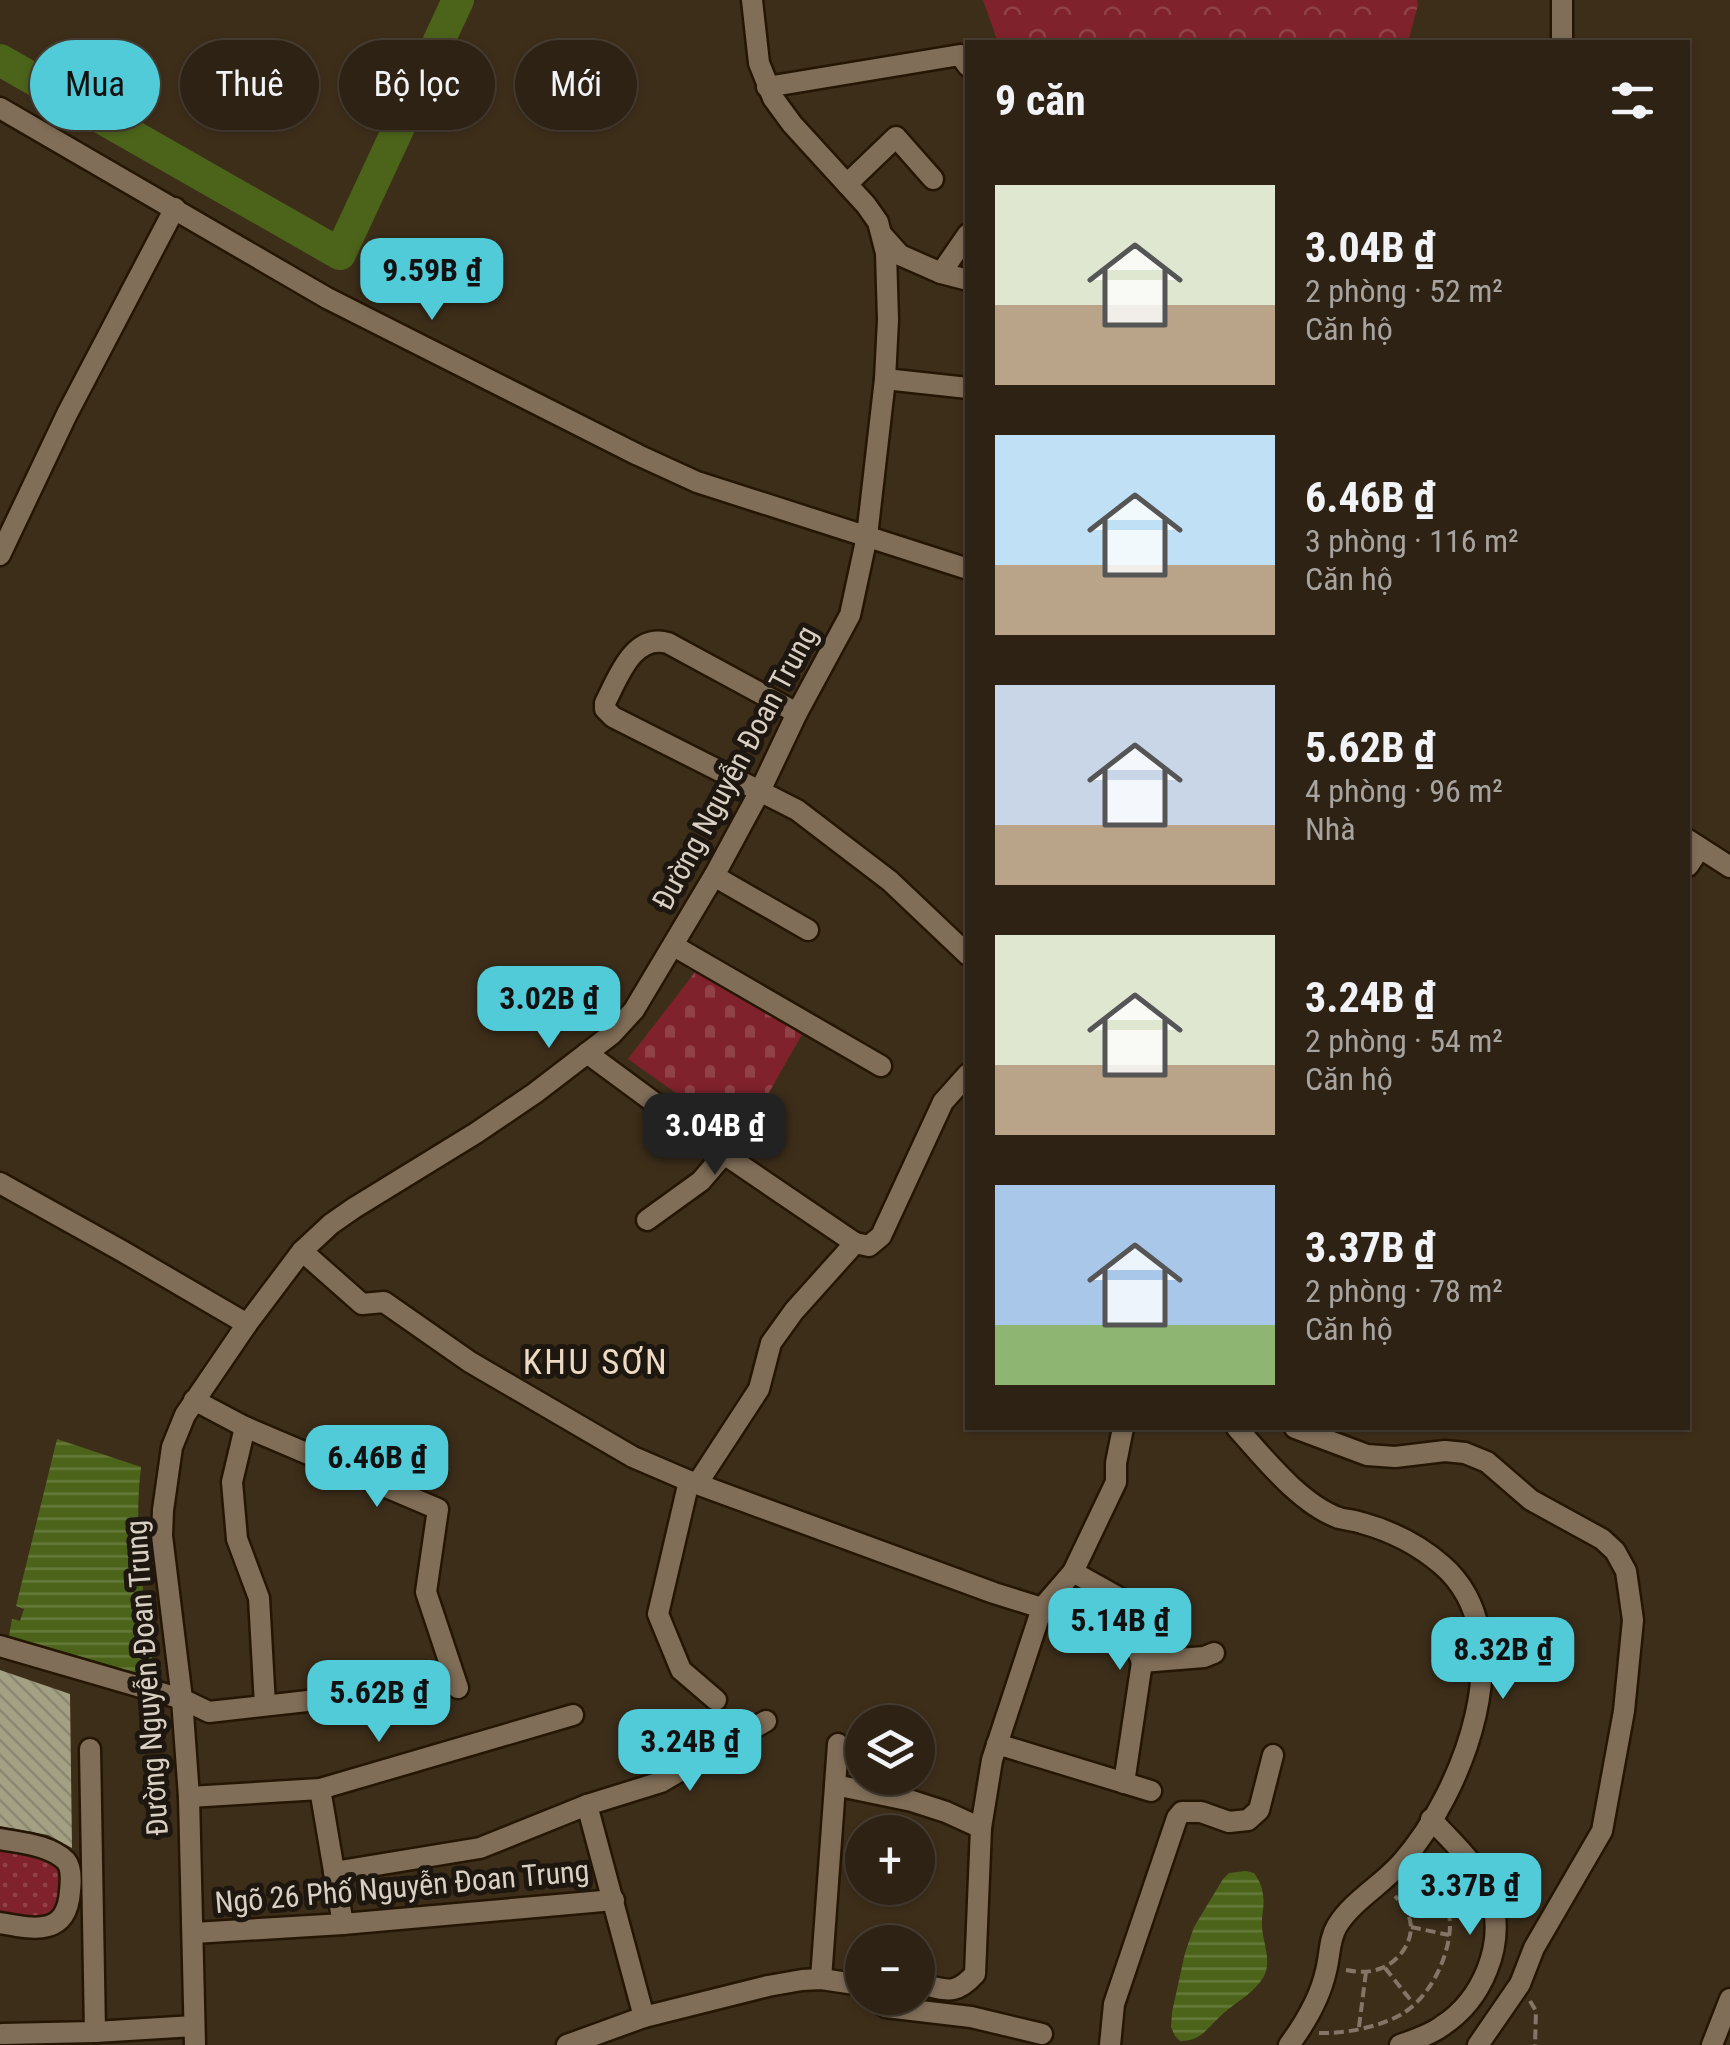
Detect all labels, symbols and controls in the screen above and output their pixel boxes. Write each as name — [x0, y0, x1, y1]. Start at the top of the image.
chip: Mua — [30, 40, 160, 130]
chip: Thuê — [180, 40, 319, 130]
chip: Bộ lọc — [339, 40, 495, 130]
chip: Mới — [515, 40, 637, 130]
icon: filters — [1605, 73, 1660, 128]
text: 9 căn — [995, 76, 1086, 125]
text: 3.04B ₫ — [1305, 223, 1436, 272]
icon: home — [1075, 225, 1195, 345]
pin: 9.59B ₫ — [340, 238, 524, 323]
text: 9.59B ₫ — [382, 251, 482, 289]
text: 2 phòng · 52 m² — [1305, 272, 1503, 310]
text: Căn hộ — [1305, 310, 1393, 348]
text: 6.46B ₫ — [1305, 473, 1436, 522]
icon: home — [1075, 475, 1195, 595]
text: 3 phòng · 116 m² — [1305, 522, 1519, 560]
text: Căn hộ — [1305, 560, 1393, 598]
street label: Đường Nguyễn Đoan Trung — [645, 620, 824, 916]
text: 5.62B ₫ — [1305, 723, 1436, 772]
icon: home — [1075, 725, 1195, 845]
text: 4 phòng · 96 m² — [1305, 772, 1503, 810]
text: Nhà — [1305, 810, 1356, 848]
pin: 3.02B ₫ — [457, 966, 641, 1051]
text: 3.24B ₫ — [1305, 973, 1436, 1022]
icon: home — [1075, 975, 1195, 1095]
text: 3.02B ₫ — [499, 979, 599, 1017]
text: 2 phòng · 54 m² — [1305, 1022, 1503, 1060]
text: Căn hộ — [1305, 1060, 1393, 1098]
pin: 3.04B ₫ — [623, 1093, 807, 1178]
text: 3.04B ₫ — [665, 1106, 765, 1144]
text: 3.37B ₫ — [1305, 1223, 1436, 1272]
icon: home — [1075, 1225, 1195, 1345]
text: 2 phòng · 78 m² — [1305, 1272, 1503, 1310]
text: Căn hộ — [1305, 1310, 1393, 1348]
district label: KHU SƠN — [523, 1342, 669, 1383]
pin: 6.46B ₫ — [285, 1425, 469, 1510]
text: 6.46B ₫ — [327, 1438, 427, 1476]
street label: Đường Nguyễn Đoan Trung — [118, 1519, 175, 1837]
pin: 5.14B ₫ — [1028, 1588, 1212, 1673]
text: 5.14B ₫ — [1070, 1601, 1170, 1639]
pin: 8.32B ₫ — [1411, 1617, 1595, 1702]
text: 8.32B ₫ — [1453, 1630, 1553, 1668]
pin: 5.62B ₫ — [287, 1660, 471, 1745]
text: 5.62B ₫ — [329, 1673, 429, 1711]
map controls — [845, 1705, 935, 2015]
button: layers — [845, 1705, 935, 1795]
pin: 3.24B ₫ — [598, 1709, 782, 1794]
text: 3.24B ₫ — [640, 1722, 740, 1760]
button: + — [845, 1815, 935, 1905]
street label: Ngõ 26 Phố Nguyễn Đoan Trung — [213, 1853, 591, 1920]
pin: 3.37B ₫ — [1378, 1853, 1562, 1938]
text: 3.37B ₫ — [1420, 1866, 1520, 1904]
button: − — [845, 1925, 935, 2015]

